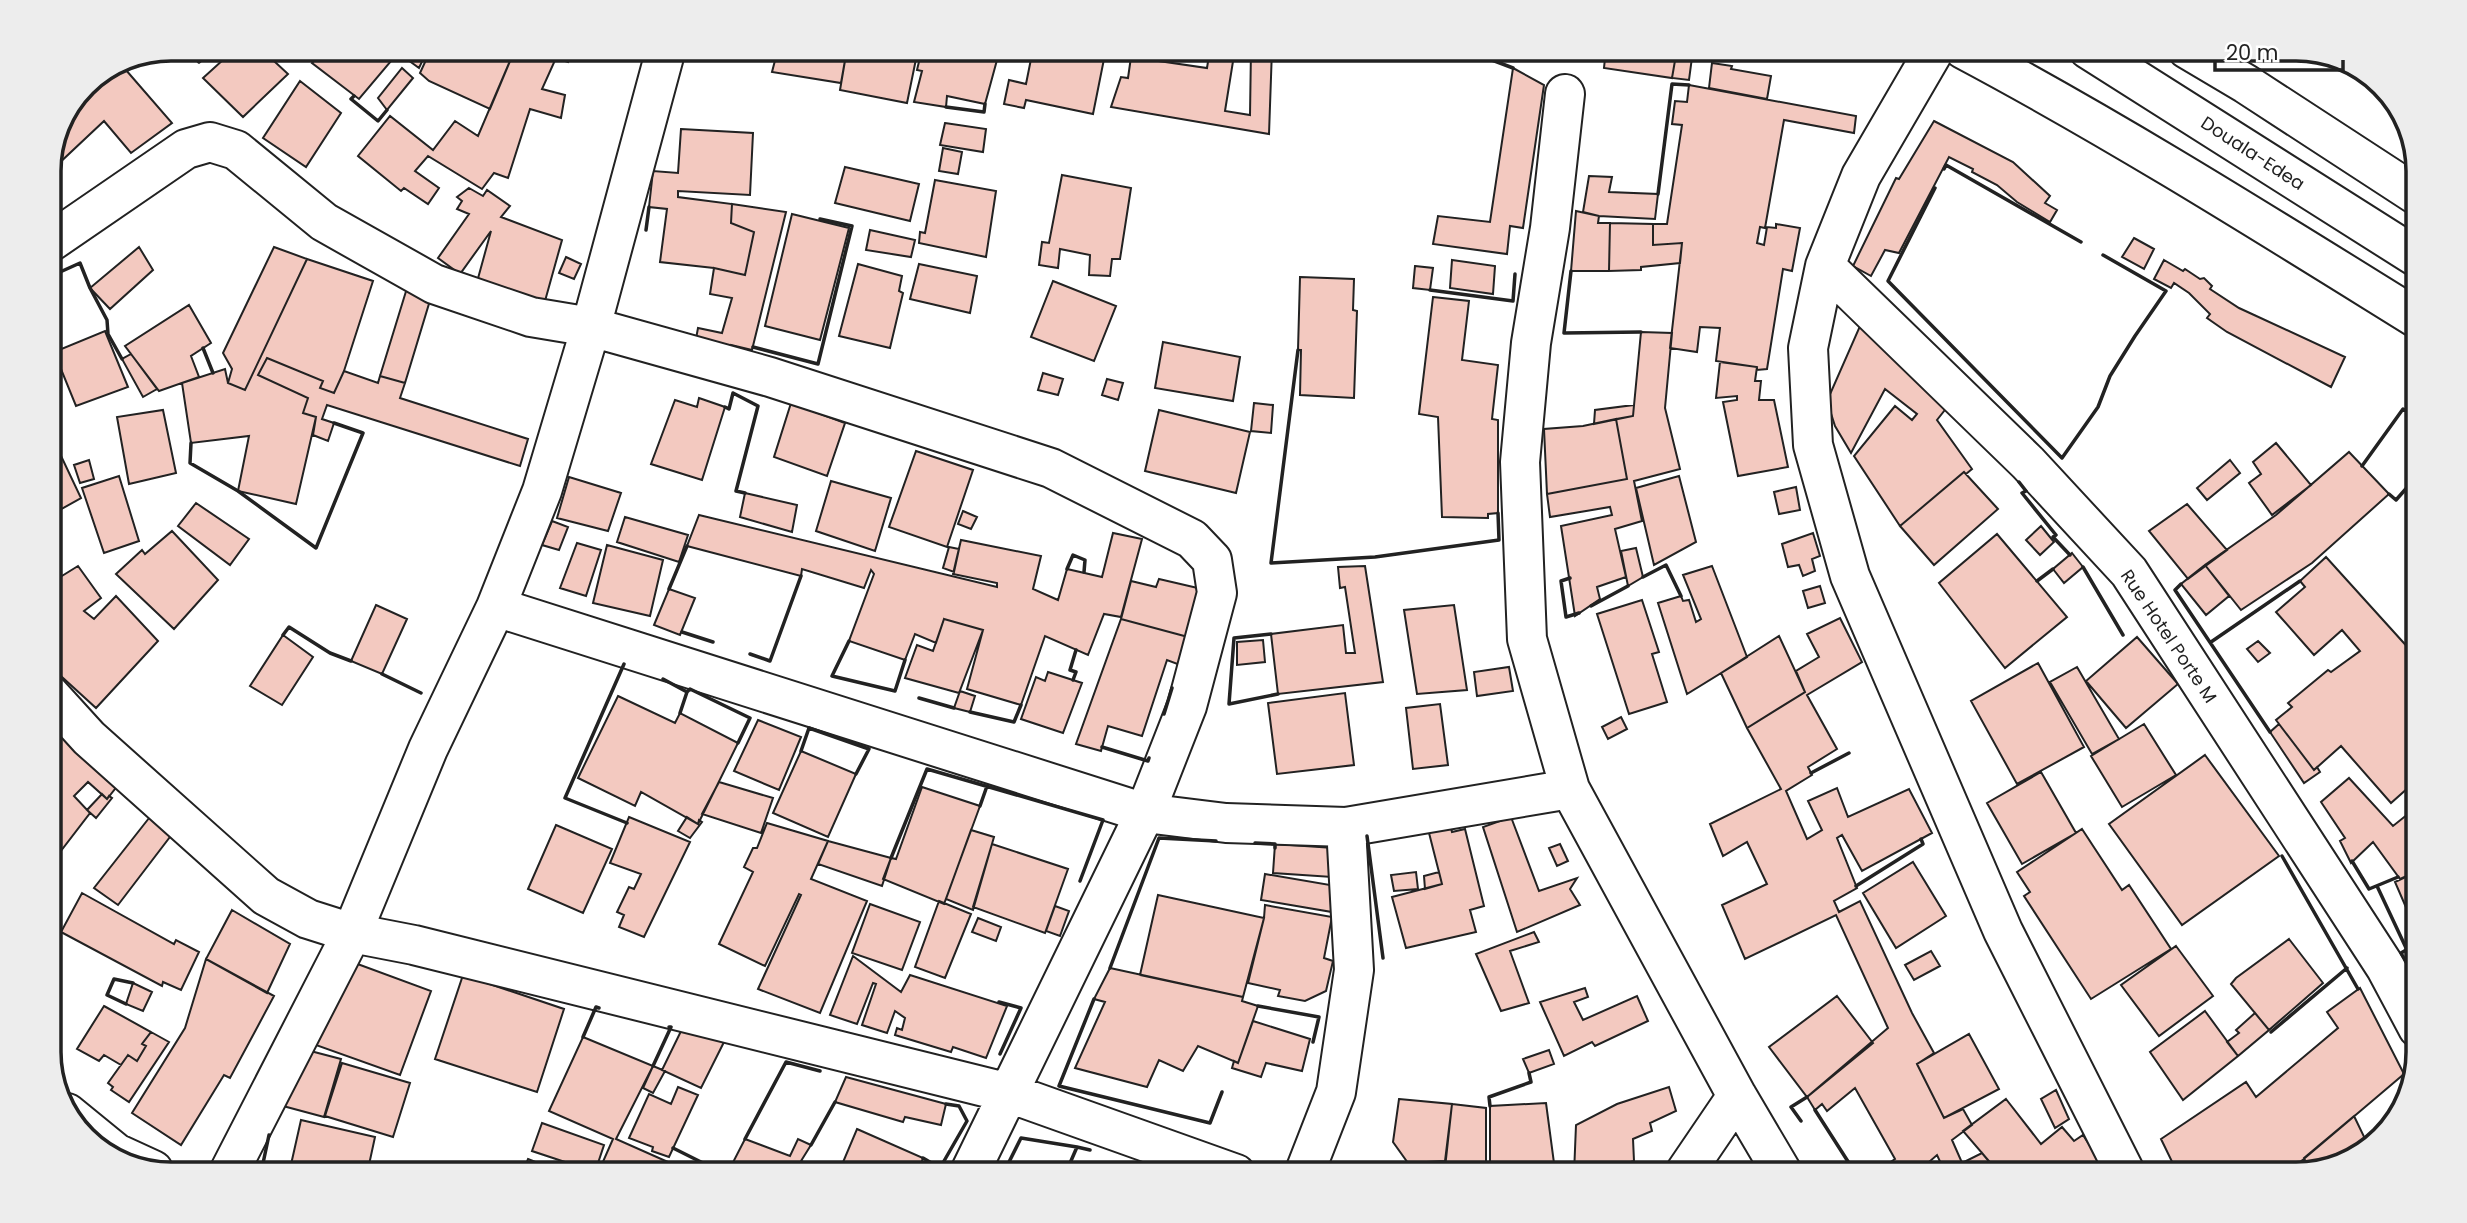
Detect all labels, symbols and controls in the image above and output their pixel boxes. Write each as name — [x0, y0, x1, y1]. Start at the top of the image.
scale bar — [2215, 28, 2343, 72]
text: 20 m — [2226, 38, 2279, 67]
street label: Douala-Edea — [2196, 110, 2310, 196]
street label: Rue Hotel Porte M — [2115, 564, 2223, 708]

